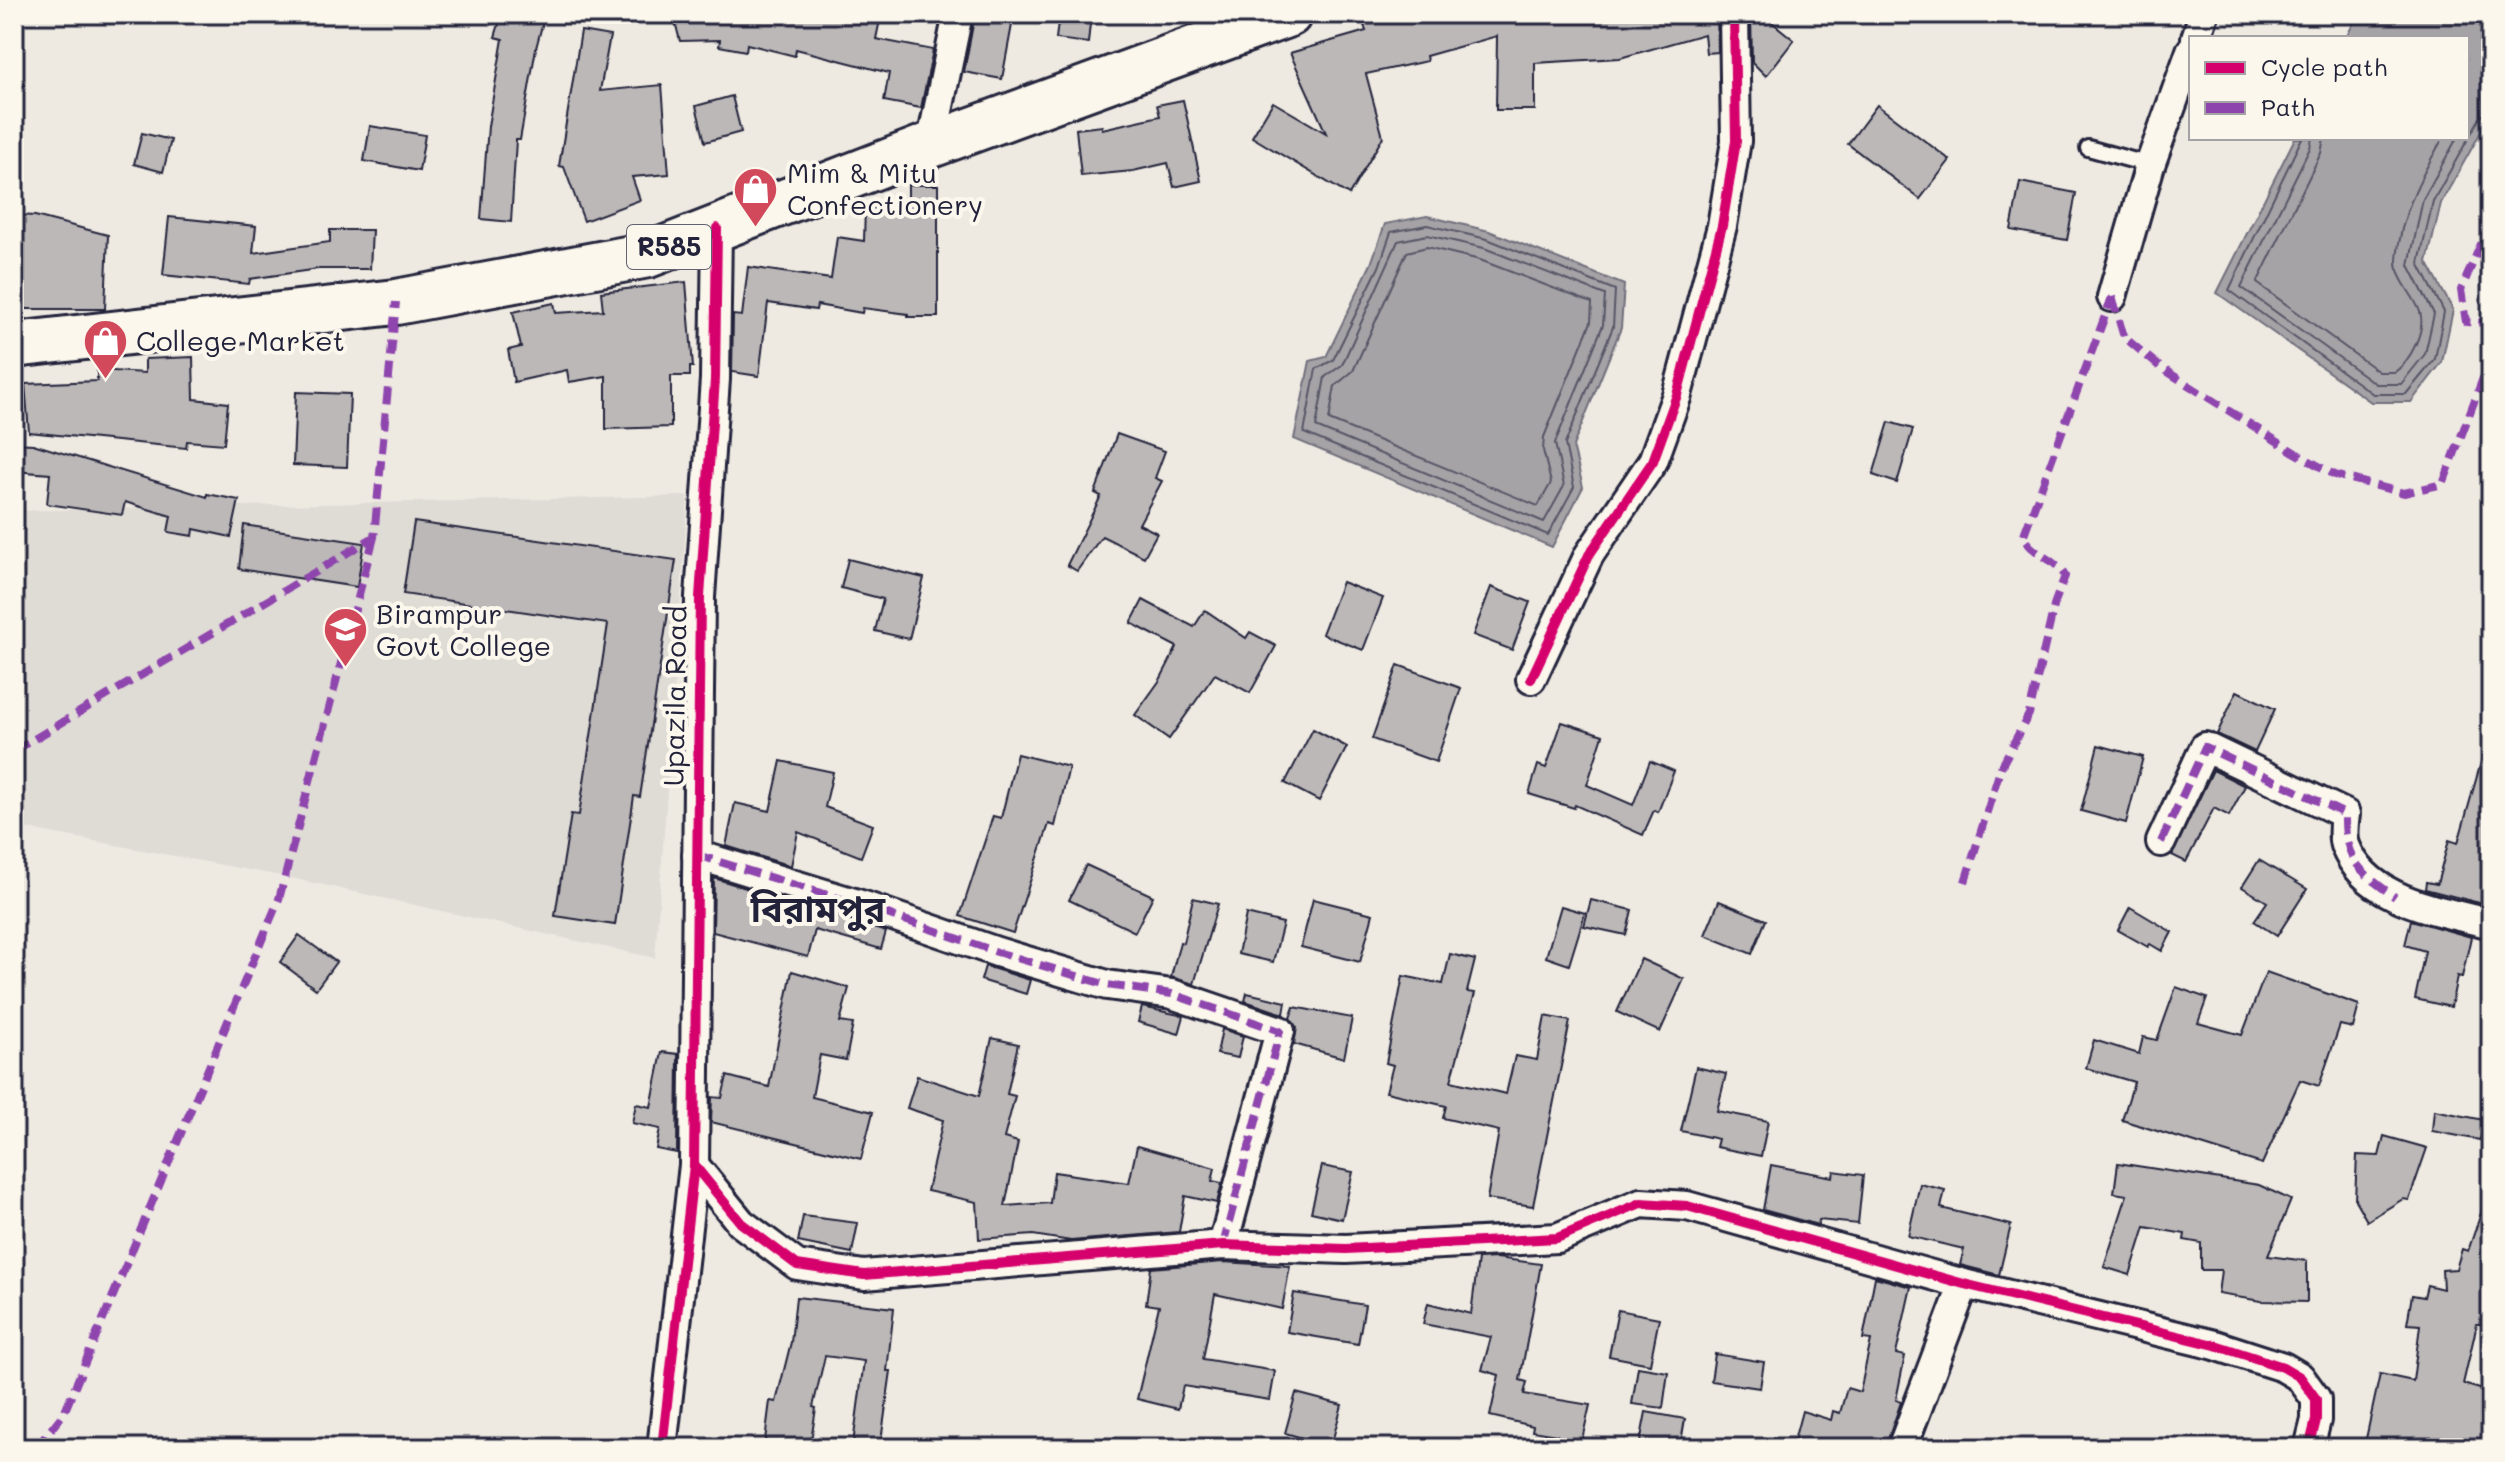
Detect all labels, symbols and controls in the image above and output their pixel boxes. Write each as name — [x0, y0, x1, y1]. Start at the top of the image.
legend — [2189, 36, 2469, 140]
text: Cycle path — [2261, 51, 2387, 82]
text: Path — [2261, 91, 2315, 122]
place label: Mim & Mitu Confectionery — [787, 154, 983, 222]
shop icon: Mim & Mitu Confectionery — [732, 165, 780, 228]
road number: R585 — [627, 225, 711, 269]
shop icon: College Market — [81, 317, 129, 380]
place label: College Market — [136, 322, 345, 358]
place label: Birampur Govt College — [376, 595, 551, 663]
street label: Upazila Road — [654, 605, 694, 787]
school or university icon: Birampur Govt College — [321, 606, 369, 669]
district label: বিরামপুর — [750, 884, 887, 932]

